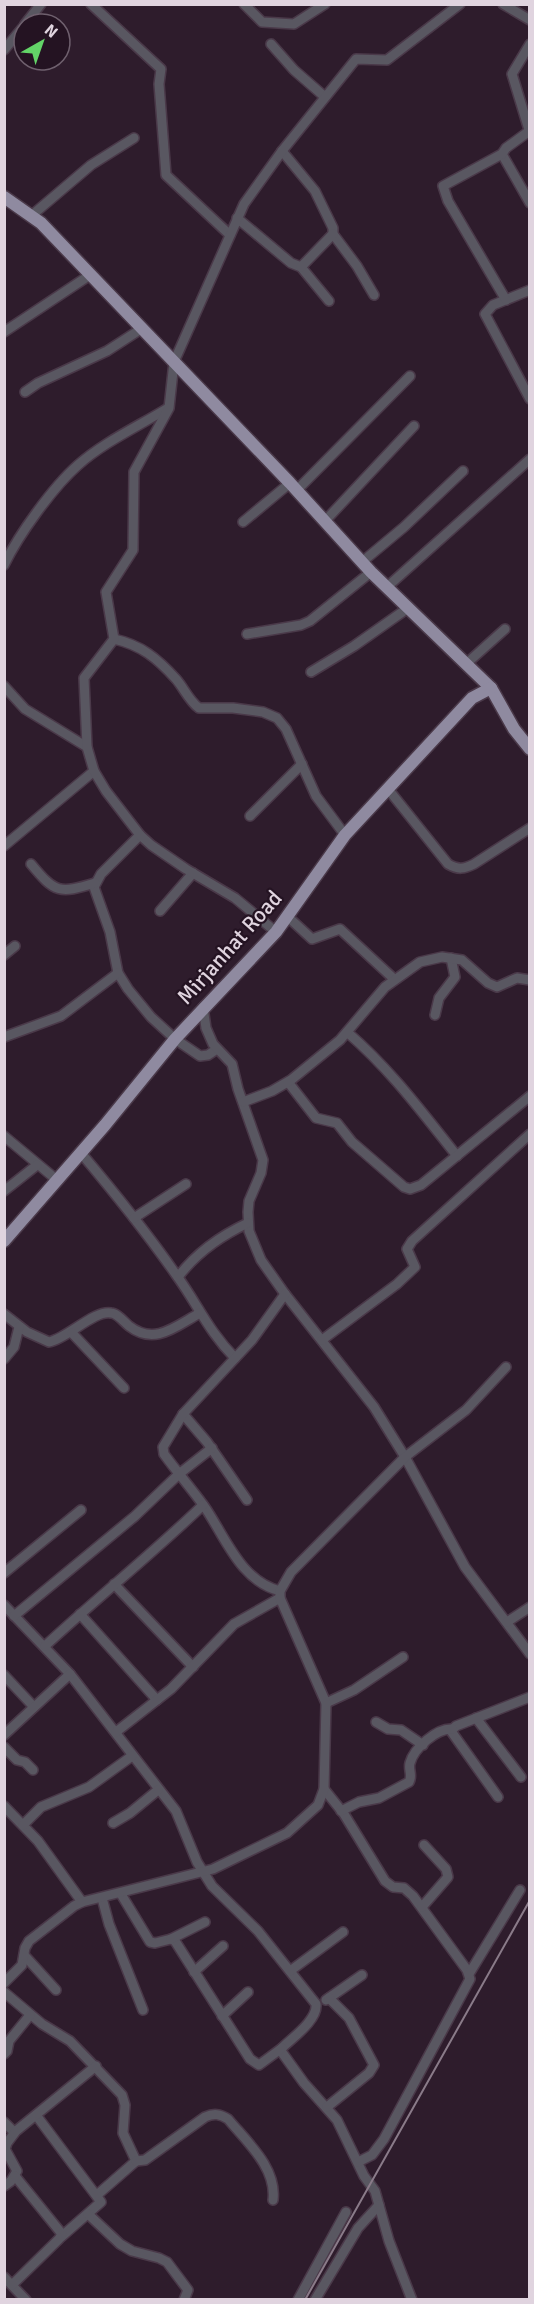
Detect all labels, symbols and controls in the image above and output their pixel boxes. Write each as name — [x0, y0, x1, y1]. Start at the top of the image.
north arrow — [12, 12, 72, 72]
text: N — [40, 20, 62, 43]
street label: Mirjanhat Road — [171, 885, 288, 1010]

